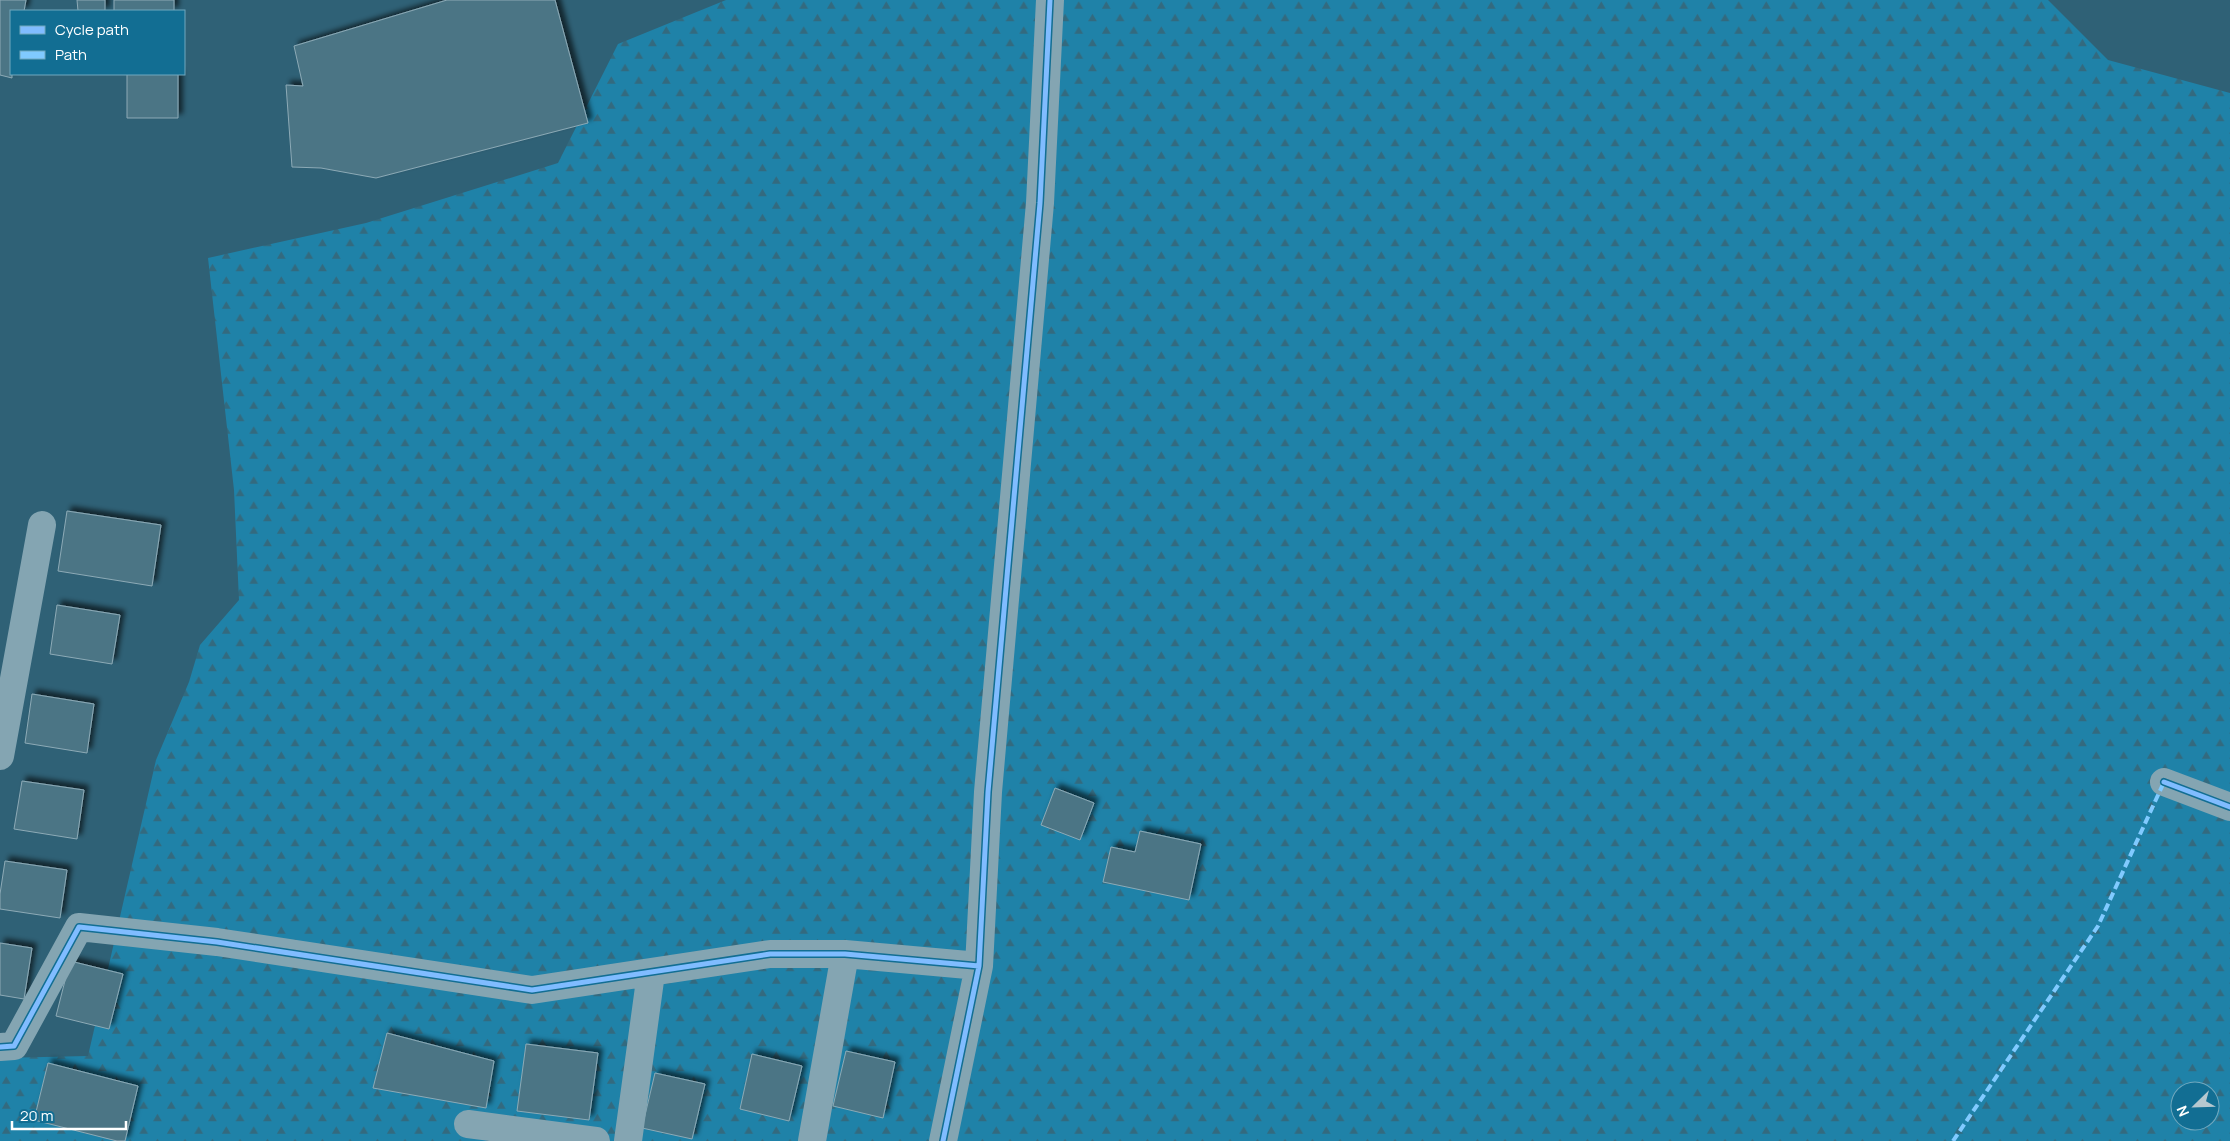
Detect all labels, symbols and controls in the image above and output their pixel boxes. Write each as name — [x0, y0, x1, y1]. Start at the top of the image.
legend — [10, 10, 185, 75]
text: Cycle path — [55, 19, 129, 40]
text: Path — [55, 44, 87, 65]
north arrow — [2170, 1081, 2220, 1131]
scale bar — [12, 1098, 126, 1130]
text: N — [2172, 1103, 2193, 1120]
text: 20 m — [20, 1105, 53, 1126]

